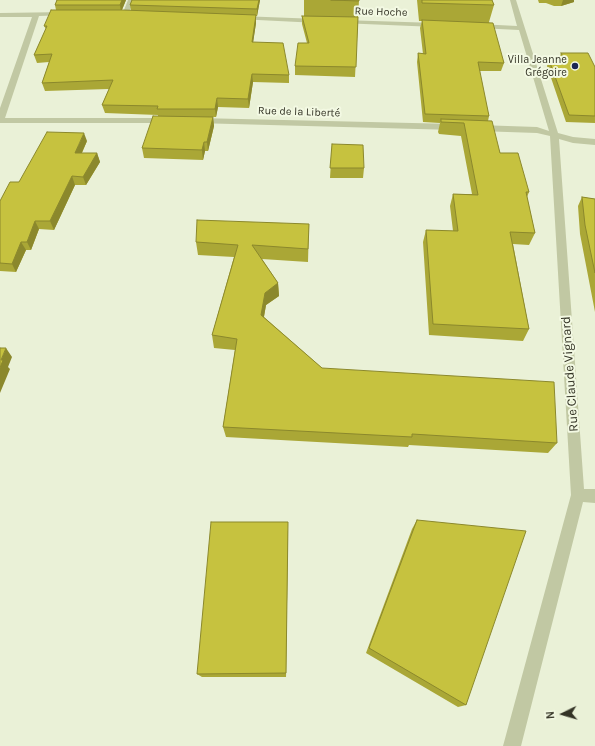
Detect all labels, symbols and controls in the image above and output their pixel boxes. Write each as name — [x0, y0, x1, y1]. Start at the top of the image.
street label: Rue Hoche — [354, 4, 408, 20]
place label: Villa Jeanne Grégoire — [508, 53, 567, 79]
marker: Villa Jeanne Grégoire — [570, 61, 580, 71]
street label: Rue de la Liberté — [258, 104, 340, 120]
street label: Rue Claude Vignard — [558, 316, 582, 432]
north arrow — [543, 694, 583, 734]
text: N — [544, 711, 557, 720]

